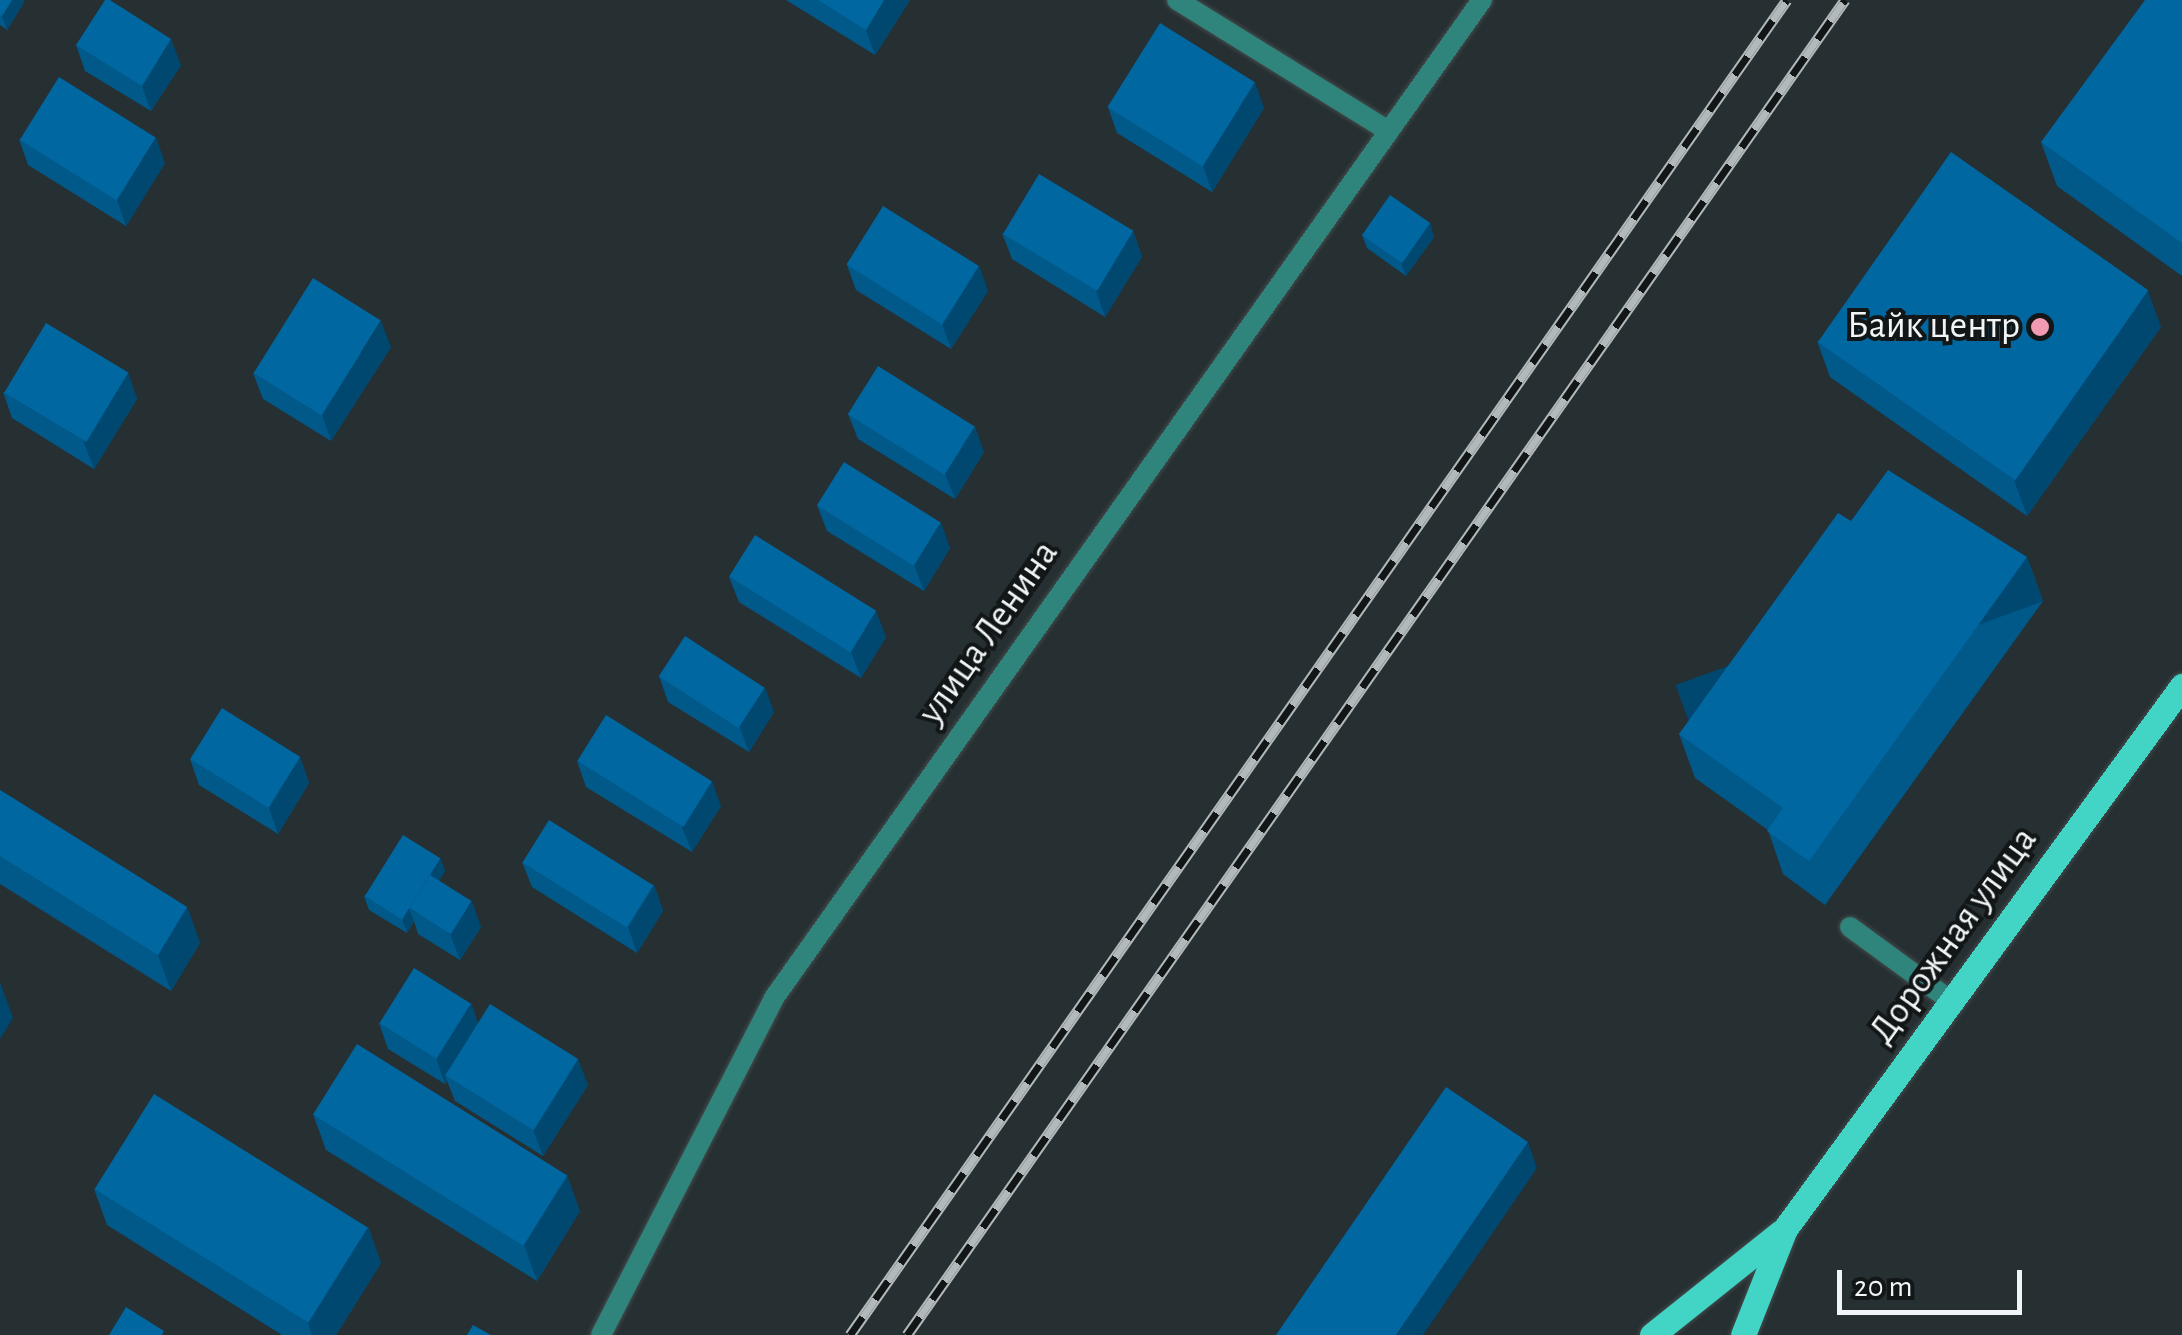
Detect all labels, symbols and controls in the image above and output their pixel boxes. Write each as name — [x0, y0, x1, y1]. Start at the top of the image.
place label: Байк центр — [1847, 304, 2020, 350]
marker: Байк центр — [2029, 316, 2051, 338]
street label: улица Ленина — [909, 533, 1069, 733]
street label: Дорожная улица — [1860, 819, 2048, 1053]
scale bar — [1842, 1250, 2027, 1312]
text: 20 m — [1854, 1272, 1912, 1302]

